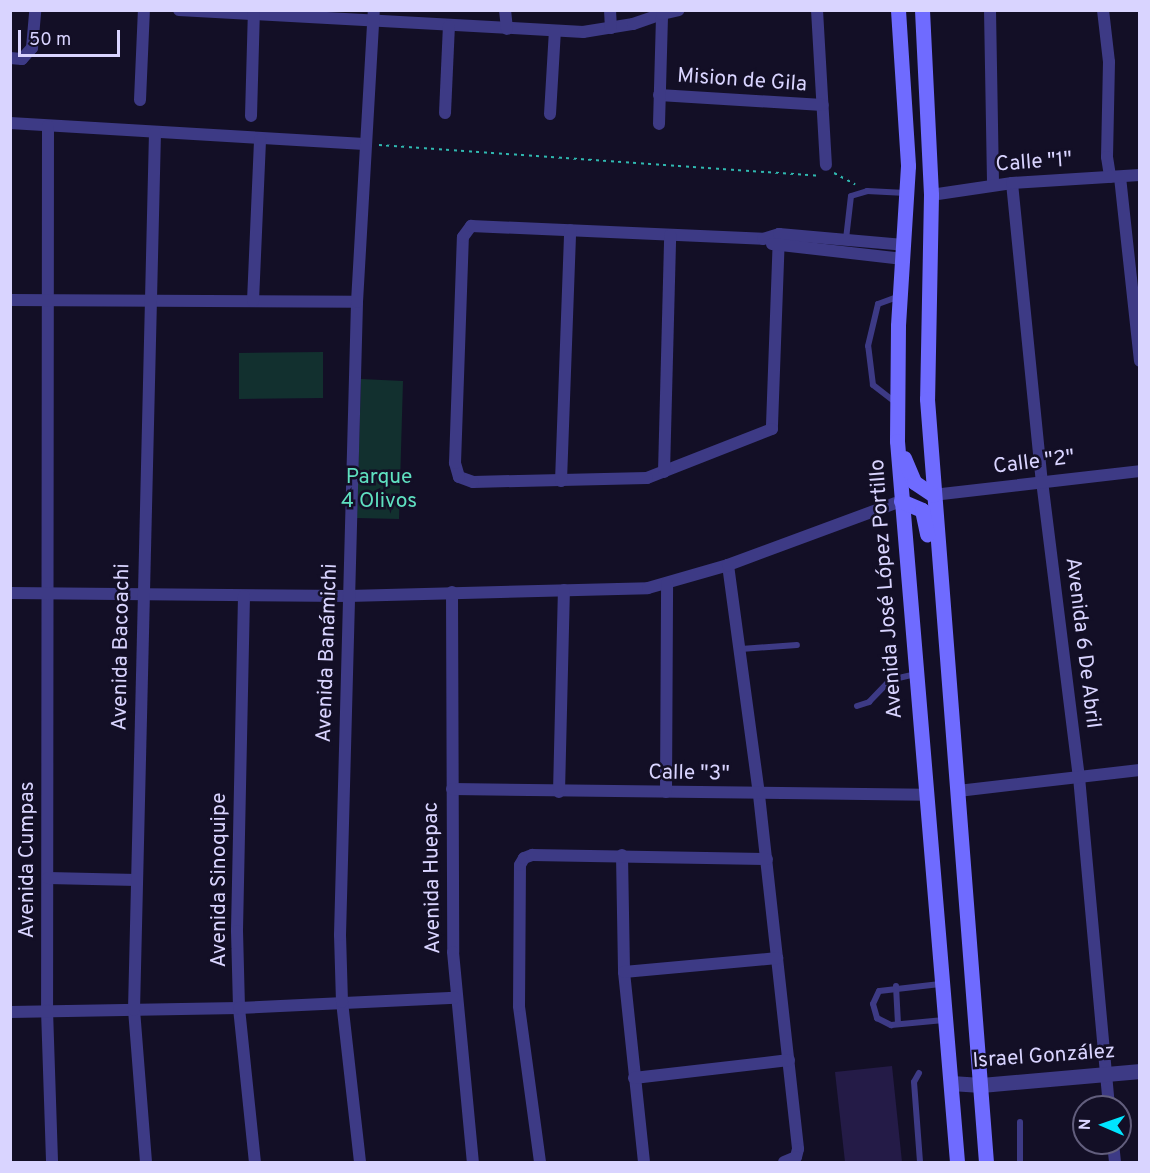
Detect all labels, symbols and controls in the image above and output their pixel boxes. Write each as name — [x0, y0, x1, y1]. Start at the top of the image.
scale bar — [21, 18, 123, 56]
text: 50 m — [29, 29, 71, 52]
street label: Mision de Gila — [676, 64, 808, 98]
street label: Calle "1" — [995, 148, 1073, 178]
street label: Calle "2" — [992, 446, 1076, 480]
street label: Avenida José López Portillo — [865, 458, 909, 720]
park label: Parque 4 Olivos — [341, 465, 417, 515]
street label: Avenida 6 De Abril — [1059, 556, 1105, 730]
street label: Avenida Bacoachi — [108, 563, 136, 731]
street label: Avenida Banámichi — [312, 563, 344, 743]
street label: Calle "3" — [648, 761, 730, 787]
street label: Avenida Cumpas — [15, 782, 41, 938]
street label: Avenida Sinoquipe — [207, 793, 233, 967]
street label: Avenida Huepac — [419, 802, 447, 954]
street label: Israel González — [972, 1039, 1116, 1075]
north arrow — [1072, 1095, 1132, 1155]
text: N — [1076, 1118, 1096, 1131]

